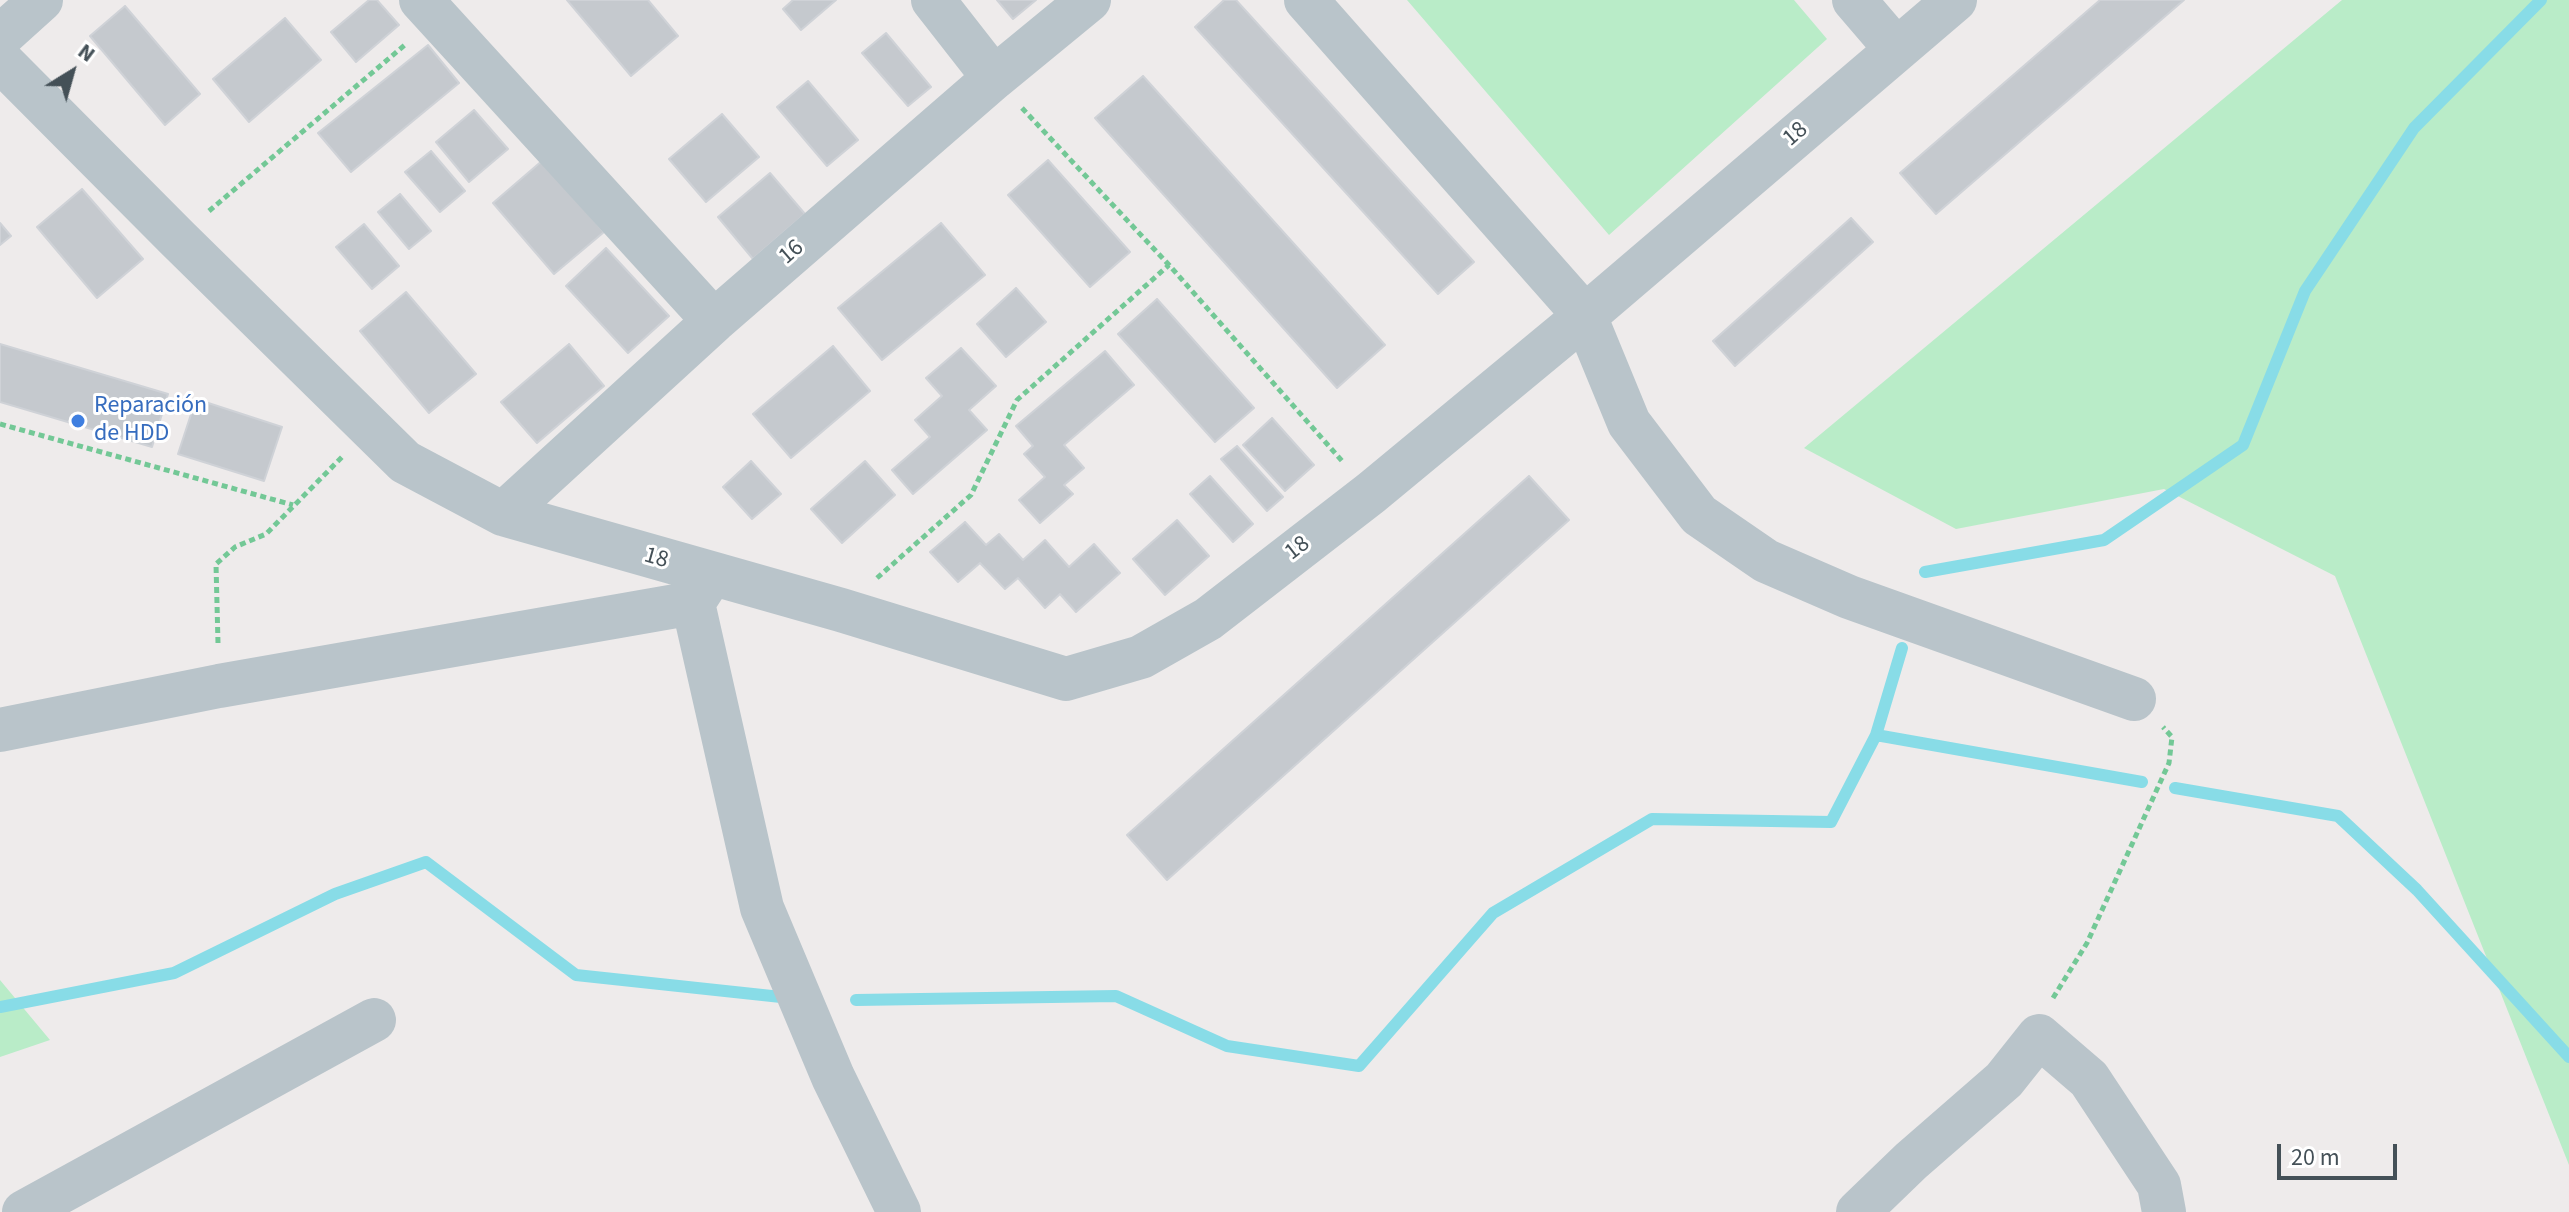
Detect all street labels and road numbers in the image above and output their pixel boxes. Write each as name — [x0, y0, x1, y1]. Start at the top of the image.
street label: 18 — [1778, 116, 1814, 154]
street label: 16 — [774, 234, 810, 272]
street label: 18 — [1280, 530, 1316, 568]
street label: 18 — [641, 542, 671, 576]

